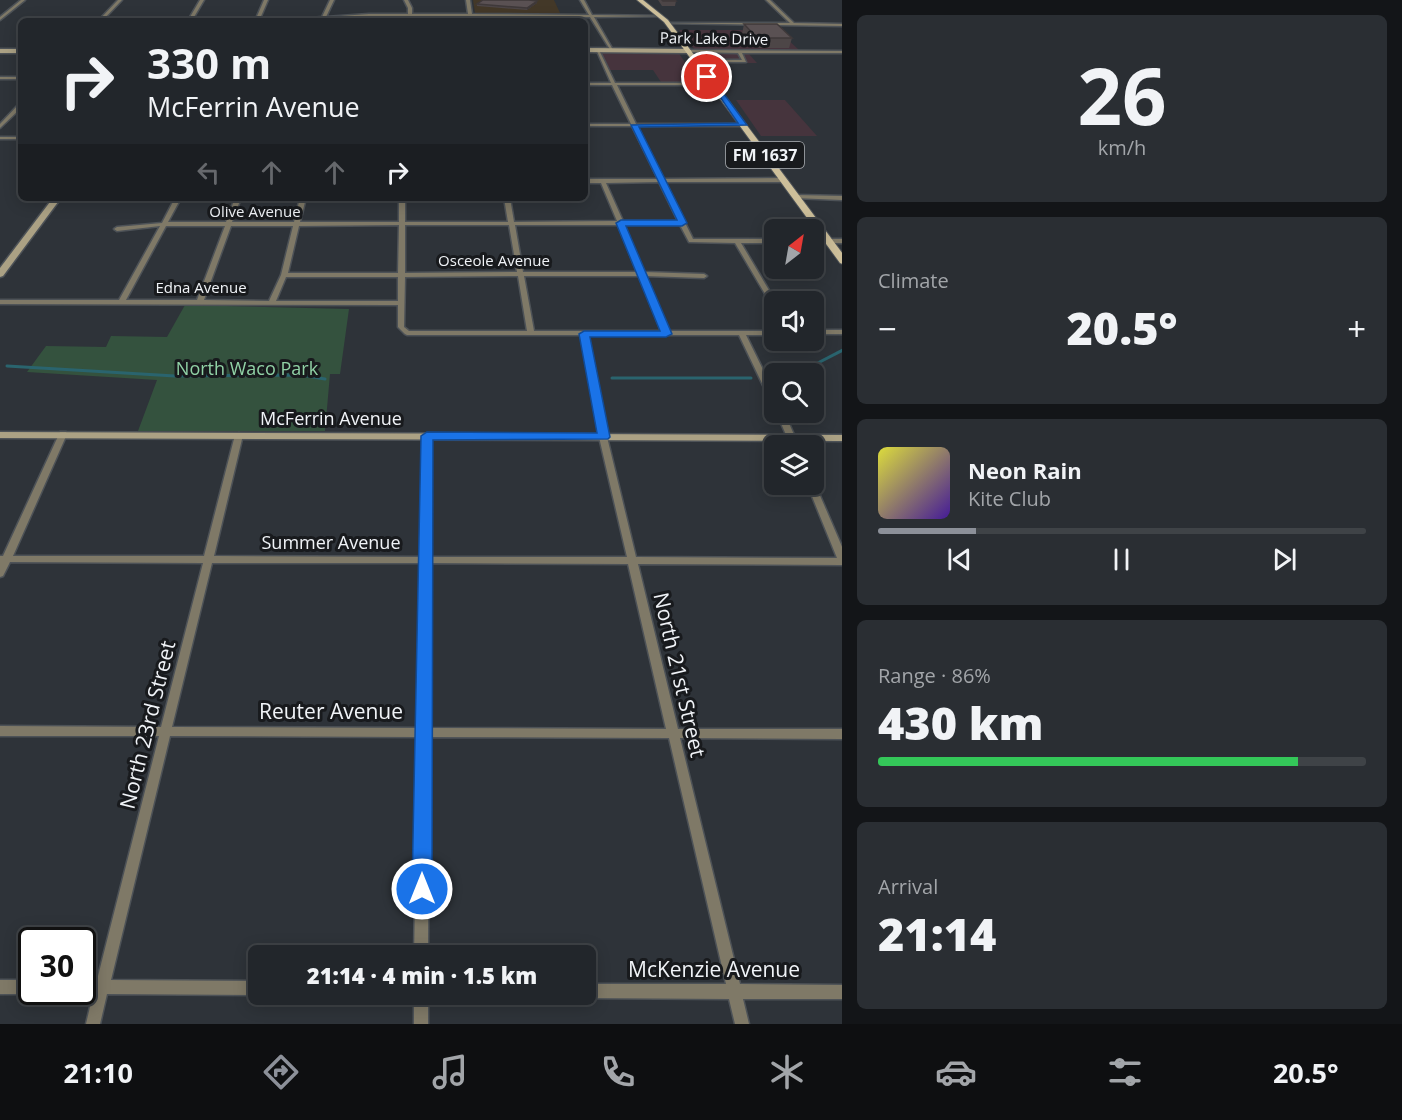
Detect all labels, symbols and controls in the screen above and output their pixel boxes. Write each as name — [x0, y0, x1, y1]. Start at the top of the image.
street label: Park Lake Drive — [660, 27, 768, 49]
text: 330 m — [147, 34, 271, 91]
icon: right — [48, 42, 126, 120]
text: 26 — [1077, 42, 1167, 148]
pin — [681, 51, 732, 102]
icon: arrive — [690, 60, 723, 93]
text: McFerrin Avenue — [147, 88, 360, 125]
text: km/h — [1098, 134, 1146, 161]
road number: FM 1637 — [726, 142, 804, 168]
icon: left — [192, 156, 225, 189]
icon: ahead — [255, 156, 288, 189]
icon: ahead — [318, 156, 351, 189]
icon: right — [381, 156, 414, 189]
street label: Olive Avenue — [209, 201, 301, 221]
north arrow — [764, 219, 824, 279]
map controls — [764, 219, 824, 495]
street label: Osceole Avenue — [438, 250, 550, 270]
text: Climate — [878, 267, 949, 294]
street label: Edna Avenue — [155, 277, 247, 297]
button: sound — [764, 291, 824, 351]
text: 20.5° — [1066, 297, 1178, 358]
text: − — [878, 306, 897, 351]
text: + — [1347, 306, 1366, 351]
park label: North Waco Park — [176, 356, 319, 380]
button: search — [764, 363, 824, 423]
street label: McFerrin Avenue — [260, 406, 402, 430]
button: layers — [764, 435, 824, 495]
text: Neon Rain — [968, 455, 1082, 485]
text: Kite Club — [968, 485, 1051, 512]
street label: Summer Avenue — [261, 530, 401, 554]
icon: previous — [943, 543, 976, 576]
icon: pause — [1105, 543, 1138, 576]
icon: next — [1268, 543, 1301, 576]
street label: North 21st Street — [647, 590, 713, 760]
street label: North 23rd Street — [113, 638, 181, 812]
text: Range · 86% — [878, 662, 991, 689]
text: 430 km — [878, 692, 1043, 753]
street label: Reuter Avenue — [259, 697, 403, 725]
position arrow — [390, 857, 454, 921]
text: Arrival — [878, 873, 938, 900]
text: 21:14 — [878, 903, 996, 964]
speed limit sign: 30 — [18, 927, 96, 1005]
street label: McKenzie Avenue — [628, 955, 800, 983]
text: 21:14 · 4 min · 1.5 km — [307, 960, 537, 990]
icon: directions — [260, 1051, 302, 1093]
icon: music — [429, 1051, 471, 1093]
icon: phone — [597, 1051, 639, 1093]
icon: climate — [766, 1051, 808, 1093]
icon: car — [935, 1051, 977, 1093]
icon: filters — [1104, 1051, 1146, 1093]
text: 21:10 — [63, 1054, 133, 1091]
text: 20.5° — [1273, 1054, 1338, 1091]

